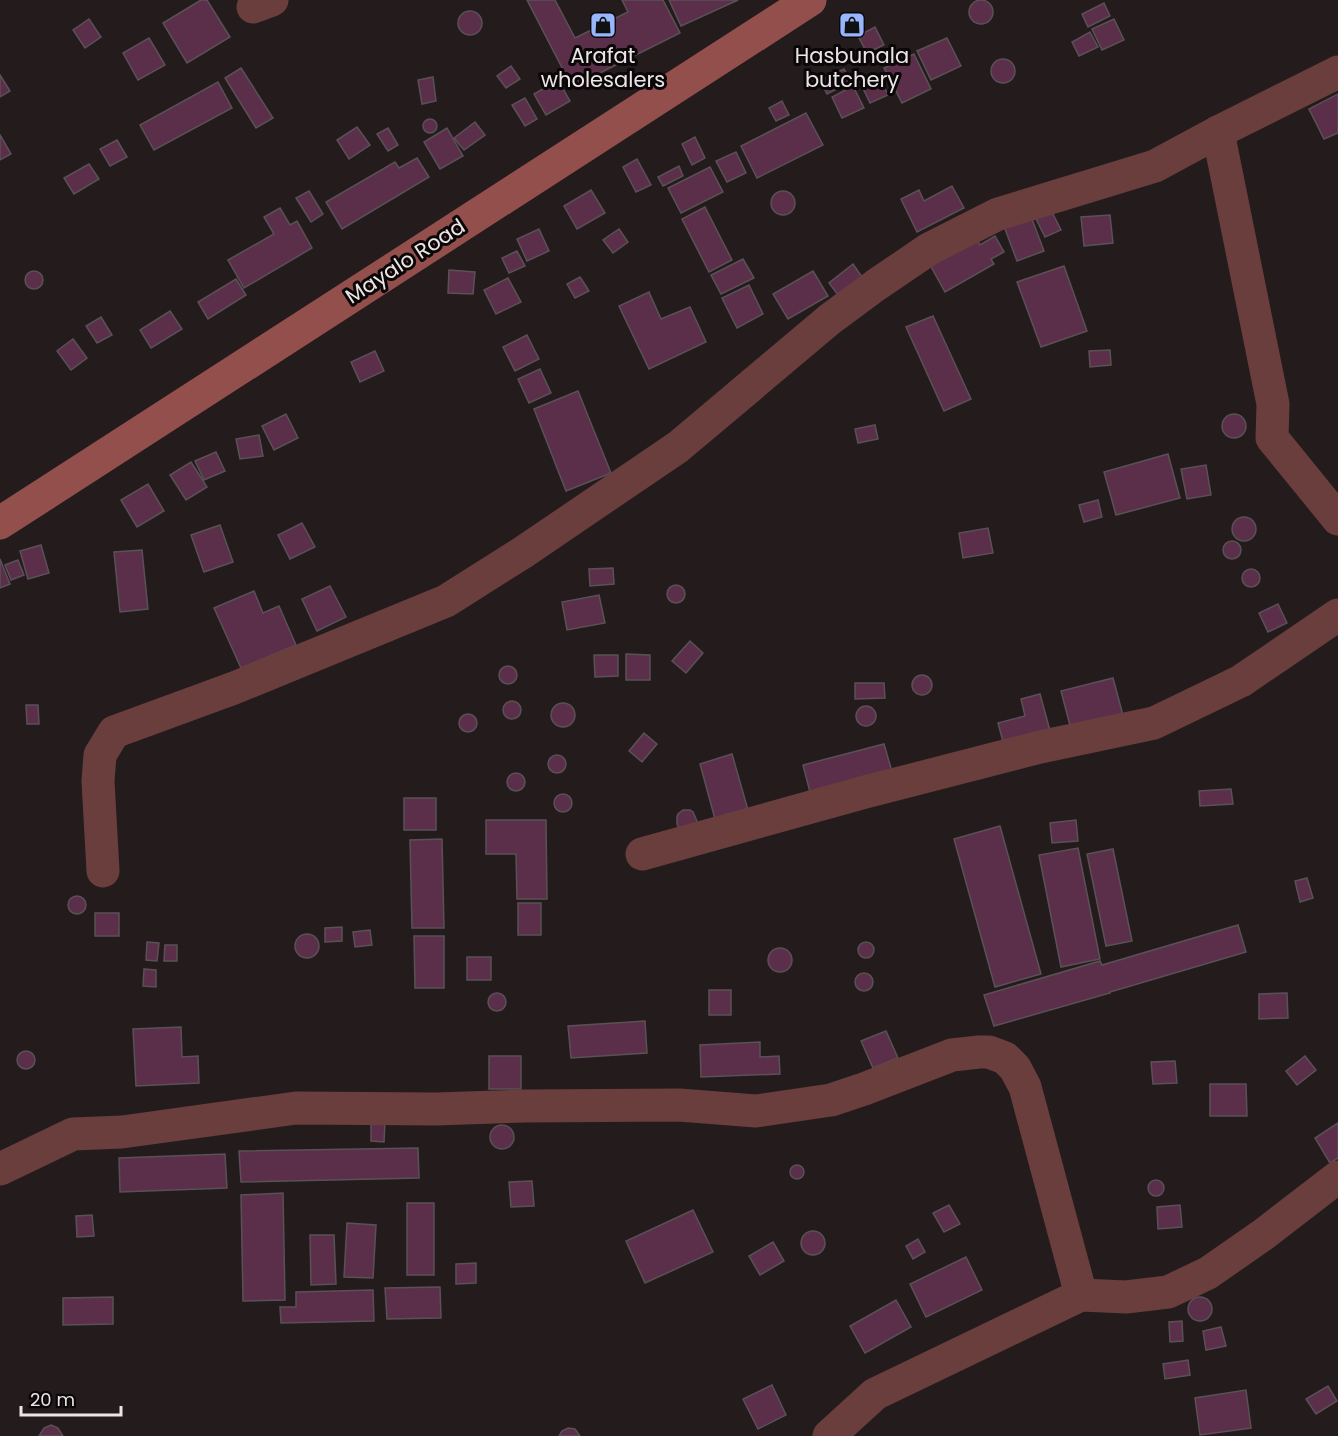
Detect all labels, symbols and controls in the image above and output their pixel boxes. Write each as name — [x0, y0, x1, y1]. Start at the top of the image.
shop icon: Arafat wholesalers — [588, 10, 618, 40]
shop icon: Hasbunala butchery — [837, 10, 867, 40]
place label: Arafat wholesalers — [541, 41, 665, 94]
place label: Hasbunala butchery — [795, 41, 909, 94]
street label: Mayalo Road — [340, 212, 470, 310]
scale bar — [21, 1379, 122, 1417]
text: 20 m — [30, 1387, 75, 1412]

